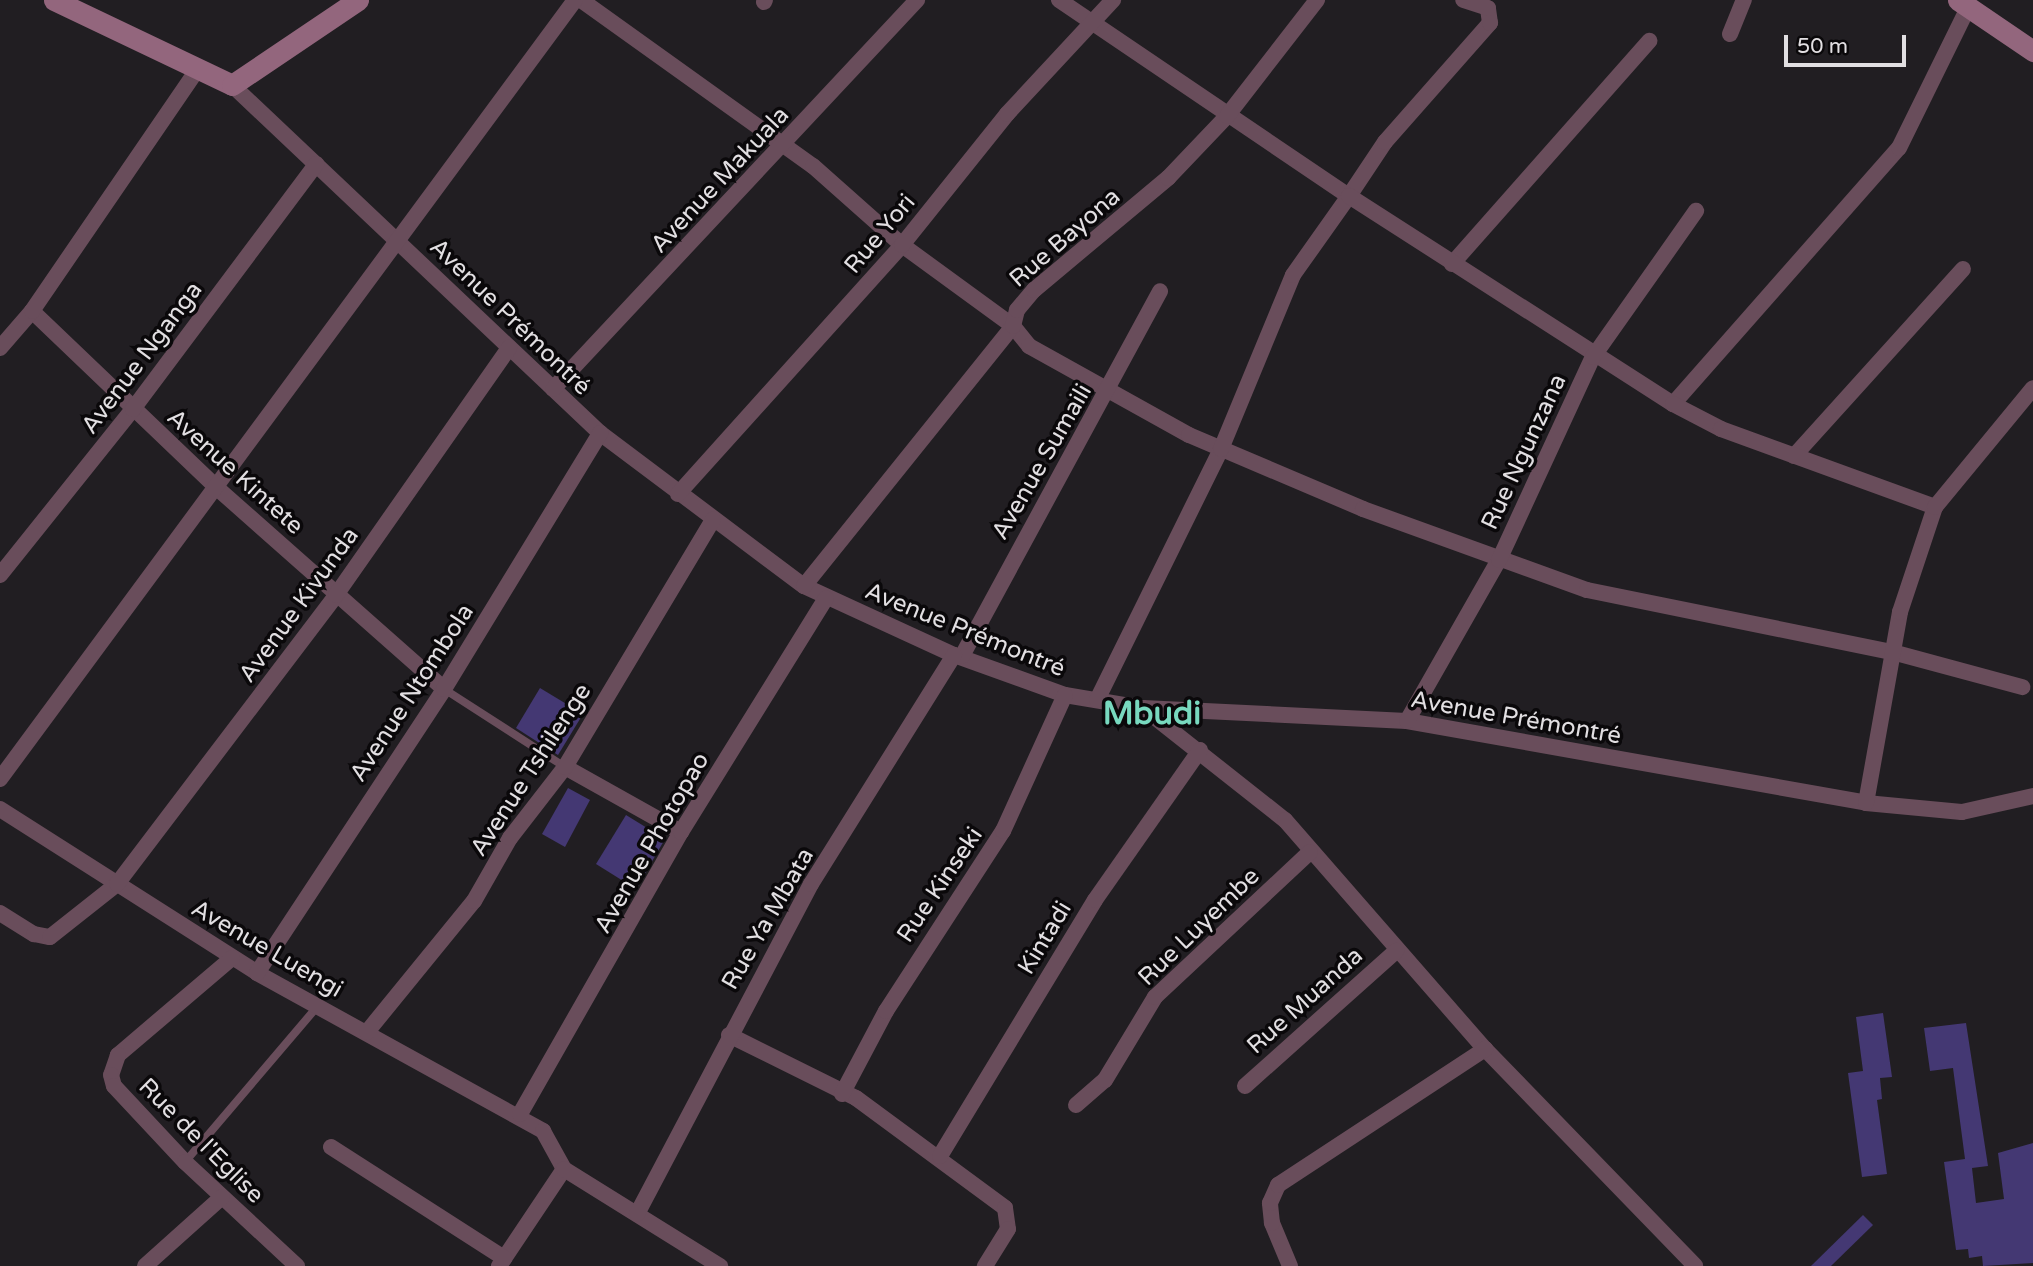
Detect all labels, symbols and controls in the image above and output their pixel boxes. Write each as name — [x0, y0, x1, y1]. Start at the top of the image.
scale bar — [1788, 21, 1910, 65]
text: 50 m — [1797, 34, 1848, 59]
street label: Avenue Makuala — [645, 101, 795, 259]
street label: Rue Bayona — [1004, 182, 1126, 294]
street label: Rue Yori — [838, 188, 922, 280]
street label: Avenue Prémontré — [423, 233, 597, 401]
street label: Avenue Nganga — [75, 276, 209, 440]
street label: Rue Ngunzana — [1475, 370, 1573, 534]
street label: Avenue Sumaili — [986, 379, 1098, 545]
street label: Avenue Kintete — [161, 403, 309, 541]
street label: Avenue Kivunda — [233, 522, 365, 688]
street label: Avenue Prémontré — [861, 577, 1069, 683]
street label: Avenue Ntombola — [344, 599, 480, 787]
street label: Avenue Tshilenge — [464, 678, 598, 862]
street label: Avenue Prémontré — [1409, 685, 1623, 751]
district label: Mbudi — [1103, 695, 1201, 733]
street label: Avenue Photopao — [589, 747, 715, 939]
street label: Rue Kinseki — [891, 822, 989, 948]
street label: Rue Ya Mbata — [716, 843, 820, 995]
street label: Rue Luyembe — [1133, 862, 1265, 992]
street label: Avenue Luengi — [186, 894, 348, 1004]
street label: Kintadi — [1012, 896, 1078, 980]
street label: Rue Muanda — [1241, 942, 1369, 1060]
street label: Rue de l'Eglise — [132, 1072, 270, 1210]

